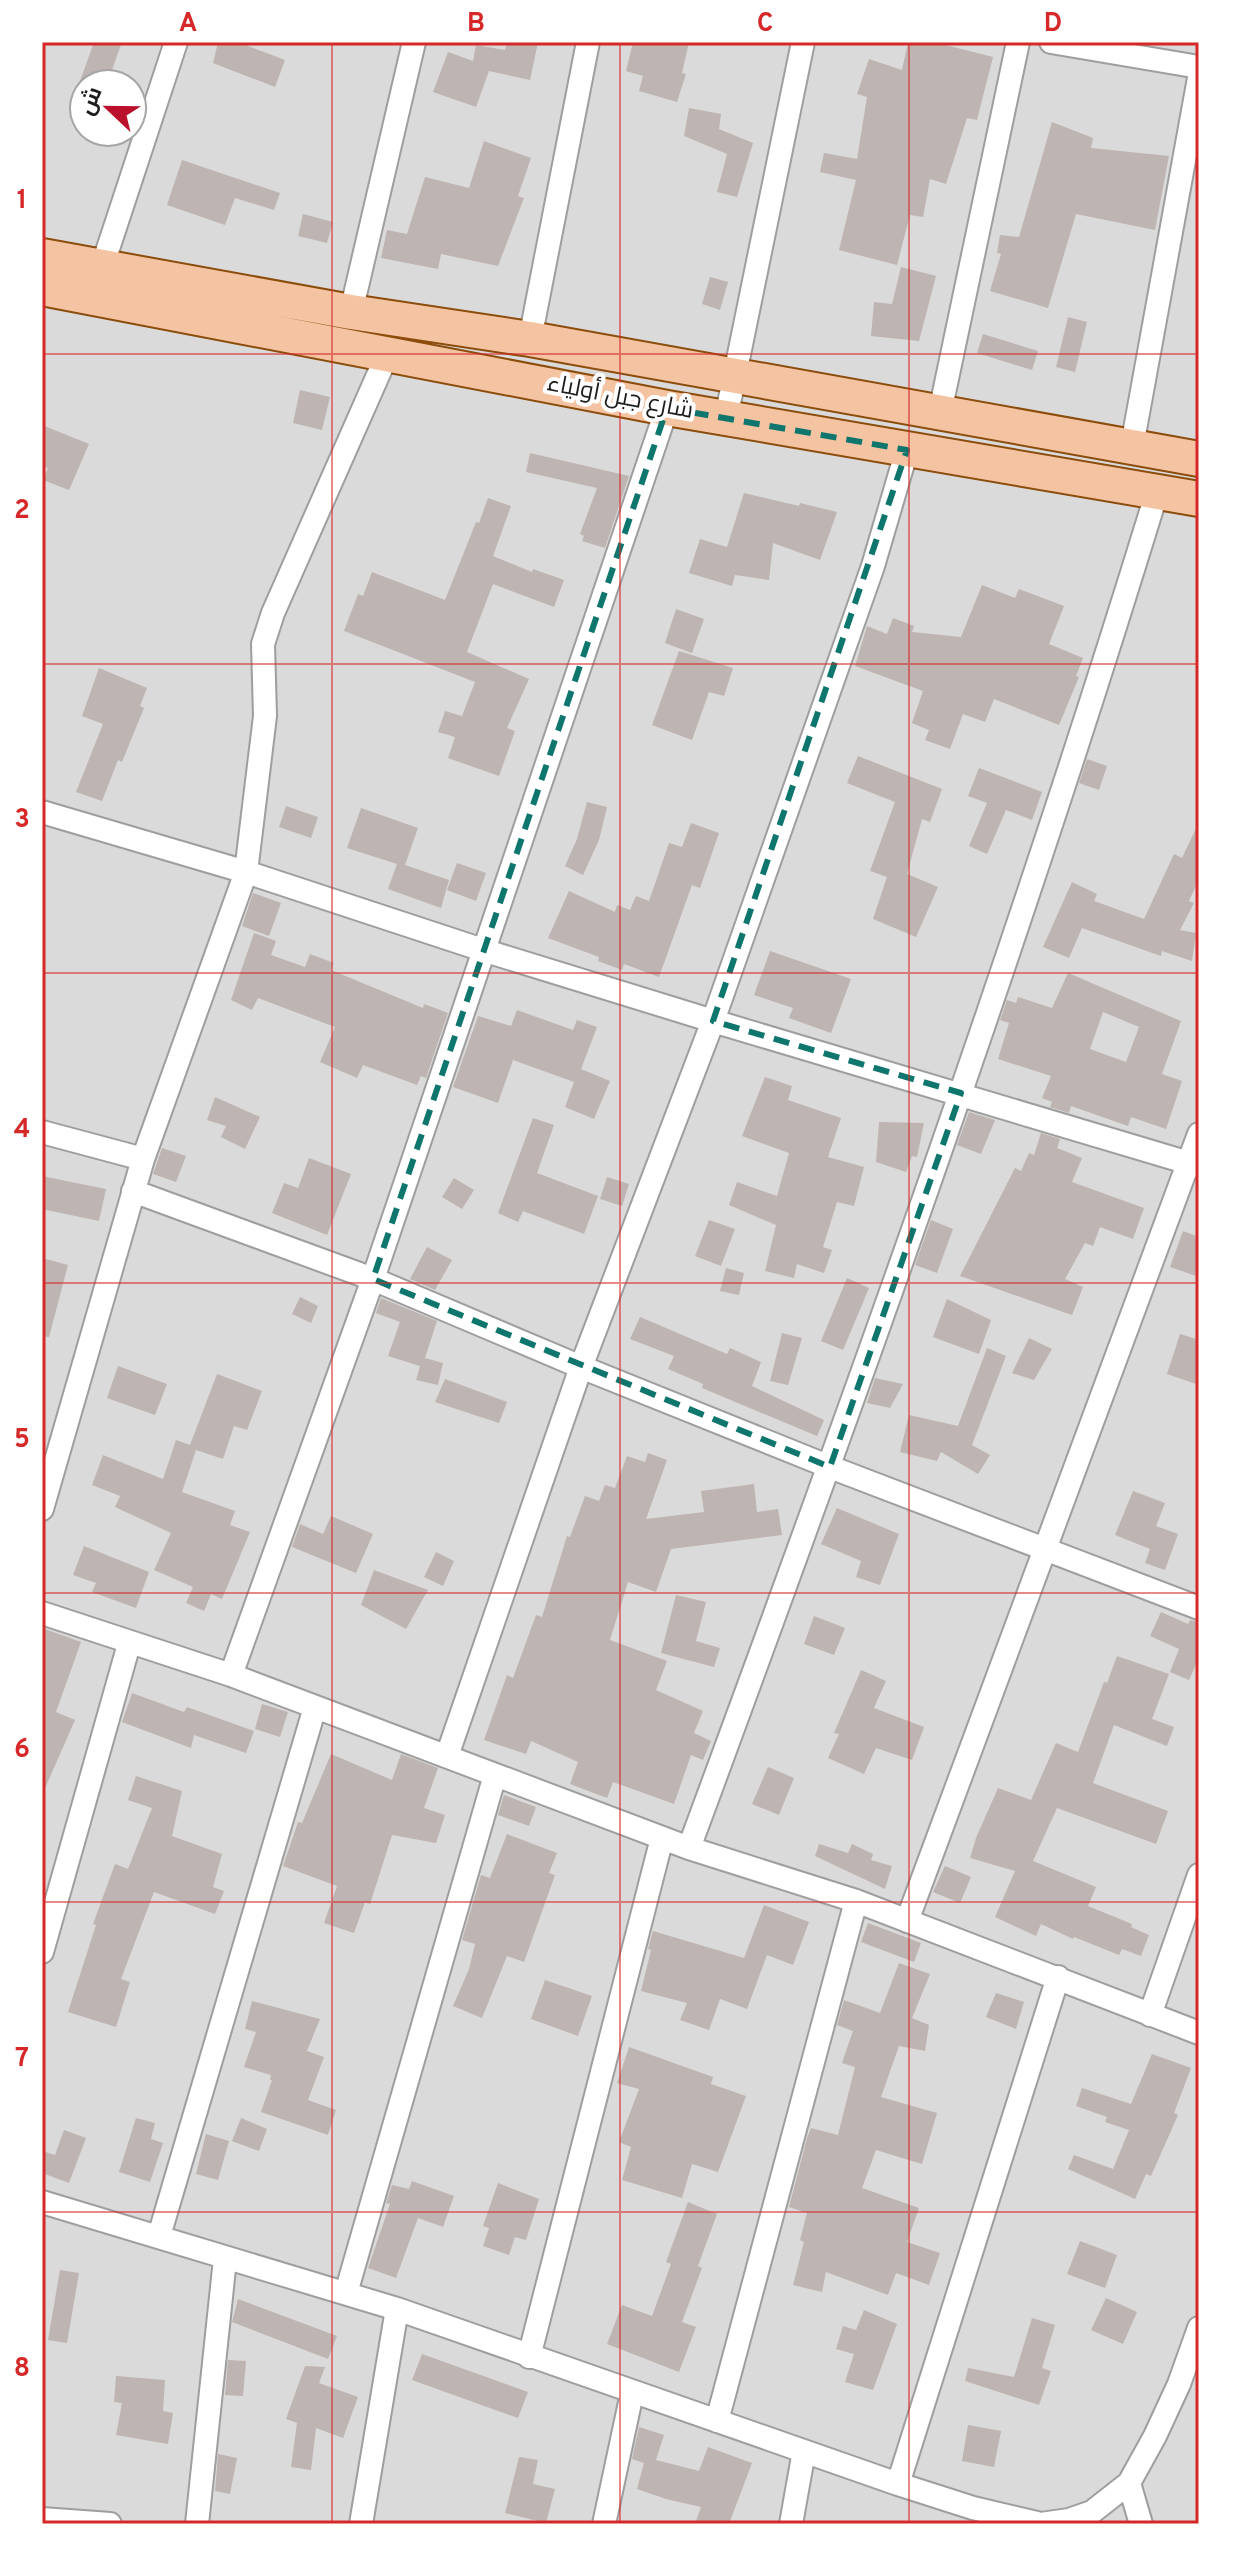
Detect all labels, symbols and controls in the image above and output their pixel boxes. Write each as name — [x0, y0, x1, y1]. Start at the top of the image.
text: A — [179, 8, 197, 41]
text: B — [467, 8, 485, 41]
text: C — [757, 8, 773, 41]
text: D — [1044, 8, 1062, 41]
north arrow — [68, 68, 148, 148]
text: ش — [74, 83, 110, 120]
text: 1 — [17, 185, 27, 218]
street label: شارع جبل أولياء — [544, 366, 696, 427]
text: 2 — [14, 495, 30, 528]
text: 3 — [14, 804, 30, 837]
text: 4 — [14, 1114, 30, 1147]
text: 5 — [14, 1424, 30, 1457]
text: 6 — [14, 1734, 30, 1767]
text: 7 — [15, 2043, 29, 2076]
text: 8 — [14, 2353, 30, 2386]

